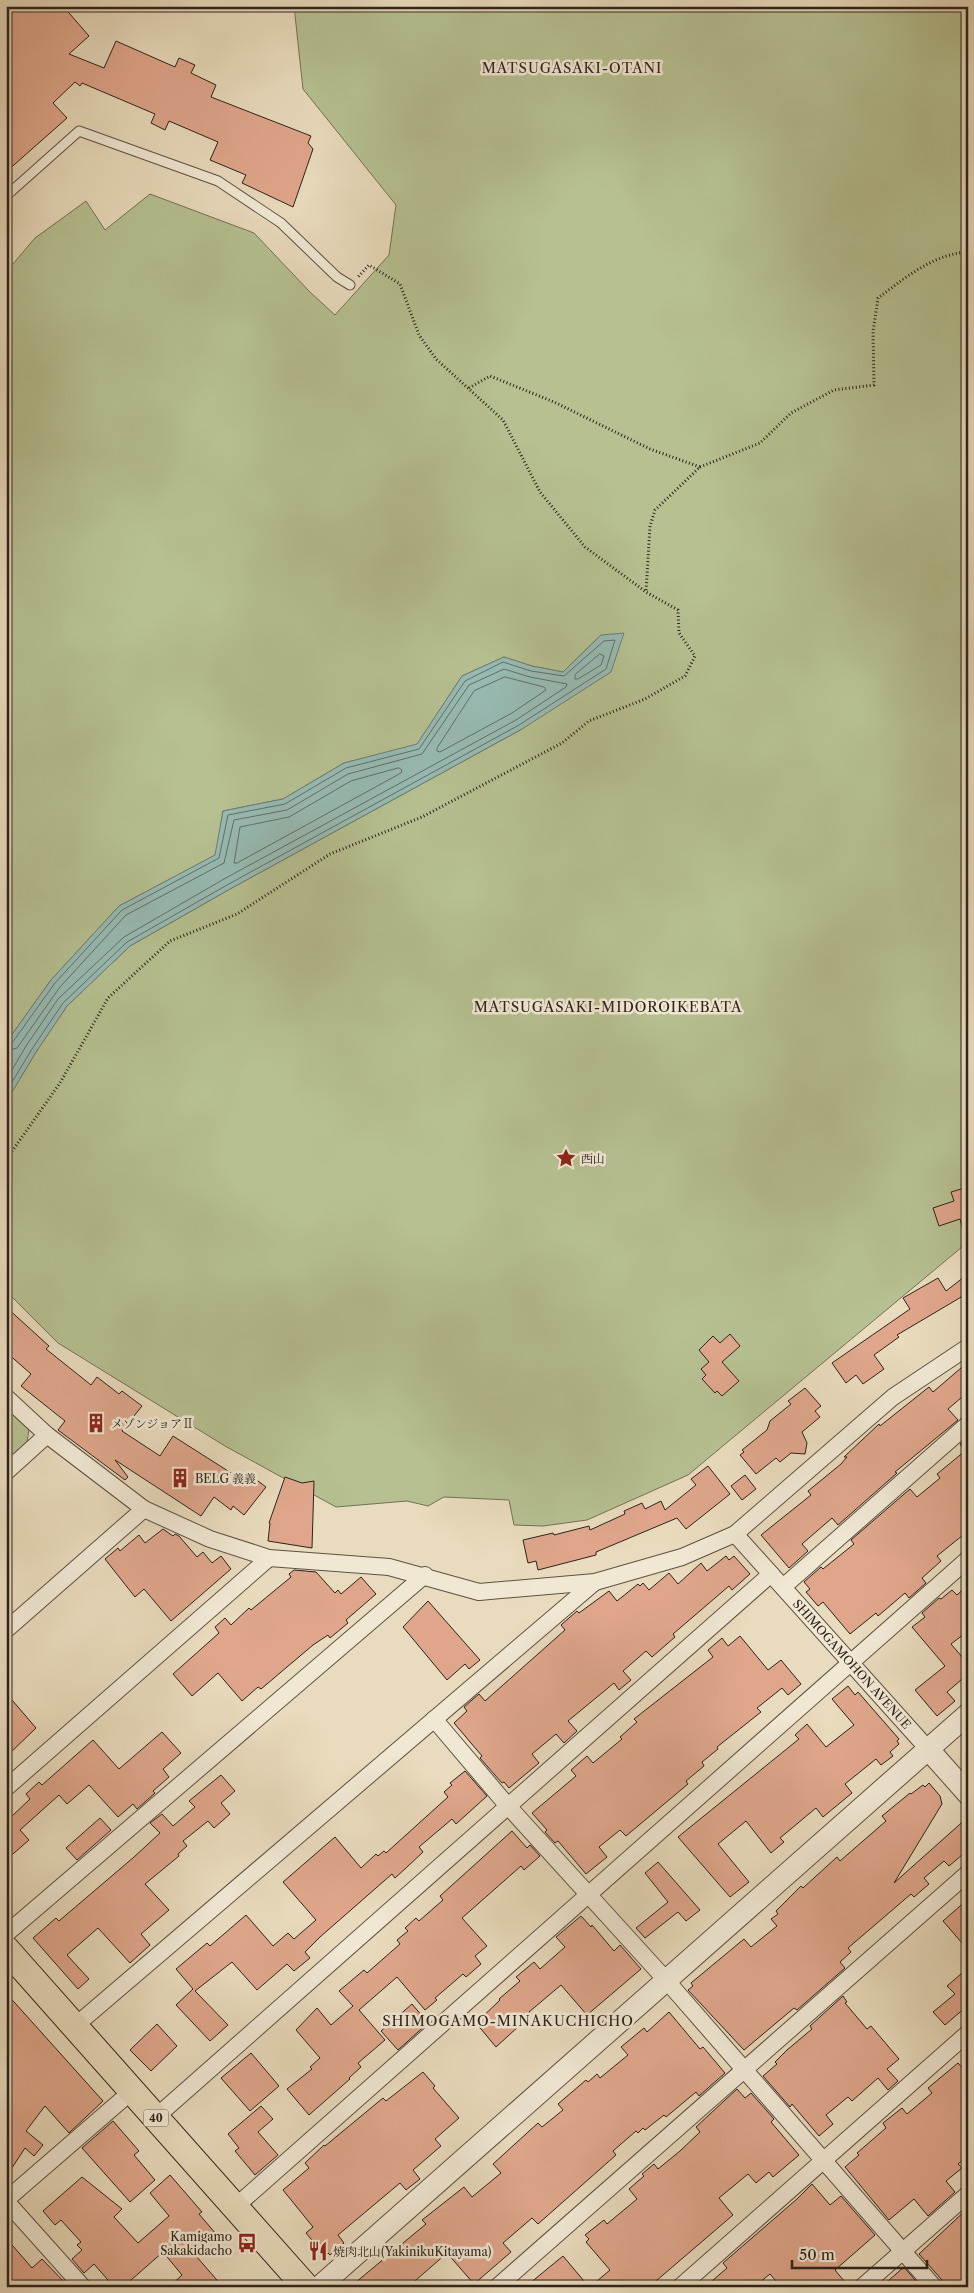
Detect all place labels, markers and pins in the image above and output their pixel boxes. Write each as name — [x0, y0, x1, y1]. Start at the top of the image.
place icon: 西山 — [555, 1147, 577, 1169]
place label: 西山 — [581, 1151, 605, 1166]
building icon: メゾンジョアⅡ — [85, 1412, 107, 1434]
place label: メゾンジョアⅡ — [111, 1416, 194, 1431]
building icon: BELG 義義 — [169, 1467, 191, 1489]
place label: BELG 義義 — [195, 1471, 256, 1486]
place label: Kamigamo Sakakidacho — [160, 2229, 232, 2258]
bus stop icon: Kamigamo Sakakidacho — [236, 2232, 258, 2254]
restaurant icon: 焼肉北山(YakinikuKitayama) — [307, 2240, 329, 2262]
place label: 焼肉北山(YakinikuKitayama) — [333, 2244, 492, 2259]

